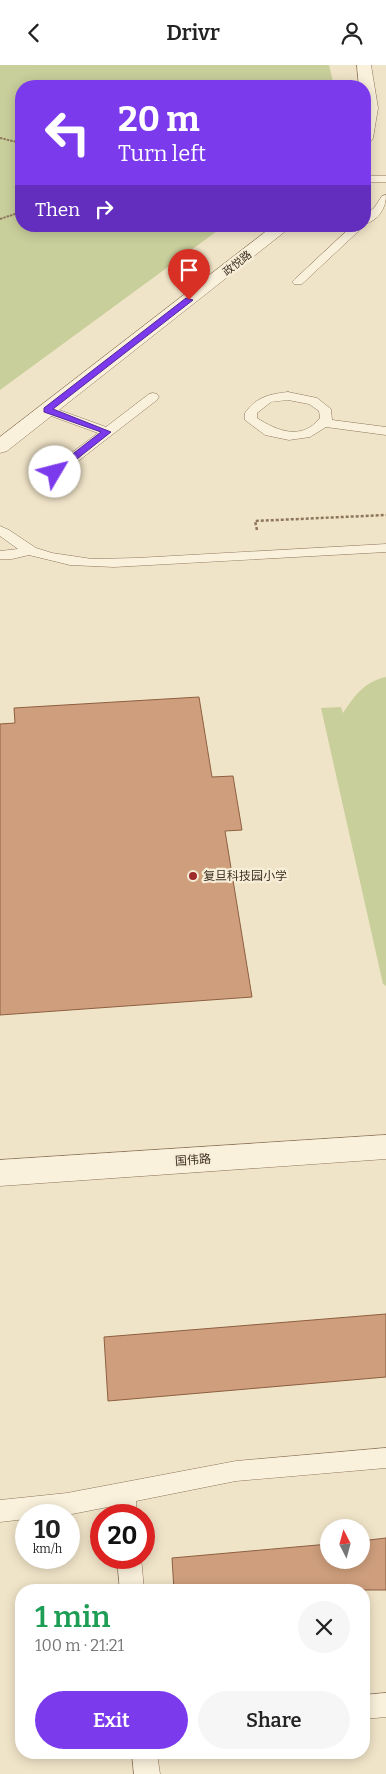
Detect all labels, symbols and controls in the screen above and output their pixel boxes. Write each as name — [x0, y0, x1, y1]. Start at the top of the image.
icon: back — [20, 19, 48, 47]
text: Drivr — [166, 19, 220, 46]
icon: person — [338, 19, 366, 47]
text: 20 m — [118, 98, 200, 140]
icon: left — [35, 100, 100, 165]
text: Turn left — [118, 140, 206, 167]
icon: right — [90, 195, 118, 223]
text: Then — [35, 198, 80, 221]
street label: 政悦路 — [220, 248, 254, 279]
pin — [168, 249, 210, 300]
icon: arrive — [175, 256, 203, 284]
position arrow — [28, 445, 80, 497]
place label: 复旦科技园小学 — [203, 869, 287, 883]
marker: 复旦科技园小学 — [187, 870, 199, 882]
street label: 国伟路 — [175, 1152, 211, 1168]
speed limit sign: 20 — [90, 1504, 155, 1569]
text: 10 — [34, 1515, 61, 1545]
north arrow — [320, 1519, 370, 1569]
map controls — [320, 1519, 370, 1569]
text: km/h — [33, 1542, 62, 1556]
text: 1 min — [35, 1599, 110, 1635]
button: close — [298, 1601, 350, 1653]
text: 100 m · 21:21 — [35, 1636, 124, 1655]
button: Exit — [35, 1691, 188, 1749]
button: Share — [198, 1691, 350, 1749]

